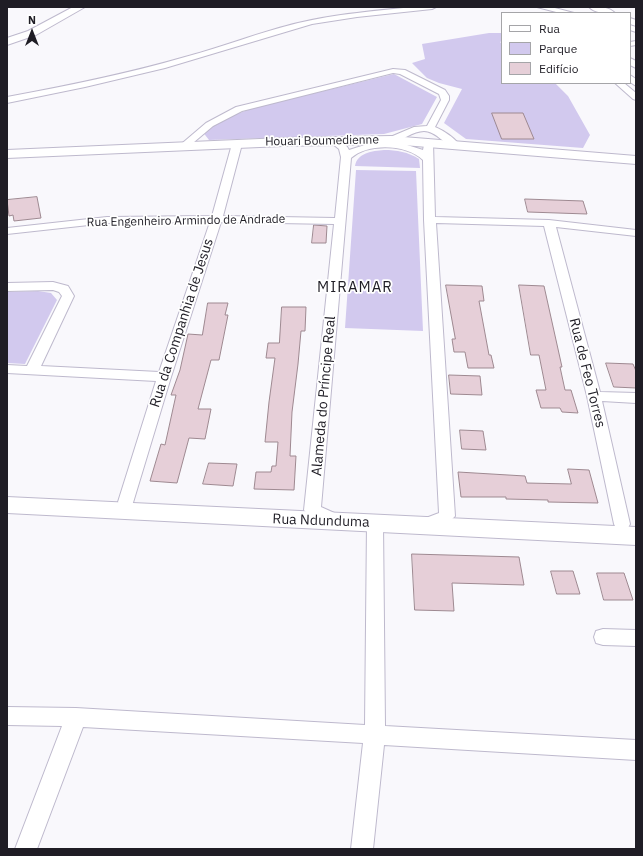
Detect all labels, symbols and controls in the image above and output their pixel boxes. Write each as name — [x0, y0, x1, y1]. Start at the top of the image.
north arrow — [12, 12, 52, 52]
legend — [501, 12, 631, 84]
text: N — [28, 13, 36, 27]
text: Rua — [539, 21, 560, 36]
text: Parque — [539, 41, 577, 56]
text: Edifício — [539, 61, 578, 76]
street label: Houari Boumedienne — [265, 133, 379, 149]
street label: Rua Engenheiro Armindo de Andrade — [87, 212, 285, 230]
street label: Rua da Companhia de Jesus — [147, 236, 217, 410]
district label: MIRAMAR — [317, 279, 393, 297]
street label: Alameda do Príncipe Real — [309, 315, 339, 477]
street label: Rua de Feo Torres — [565, 316, 609, 430]
street label: Rua Ndunduma — [272, 511, 370, 531]

